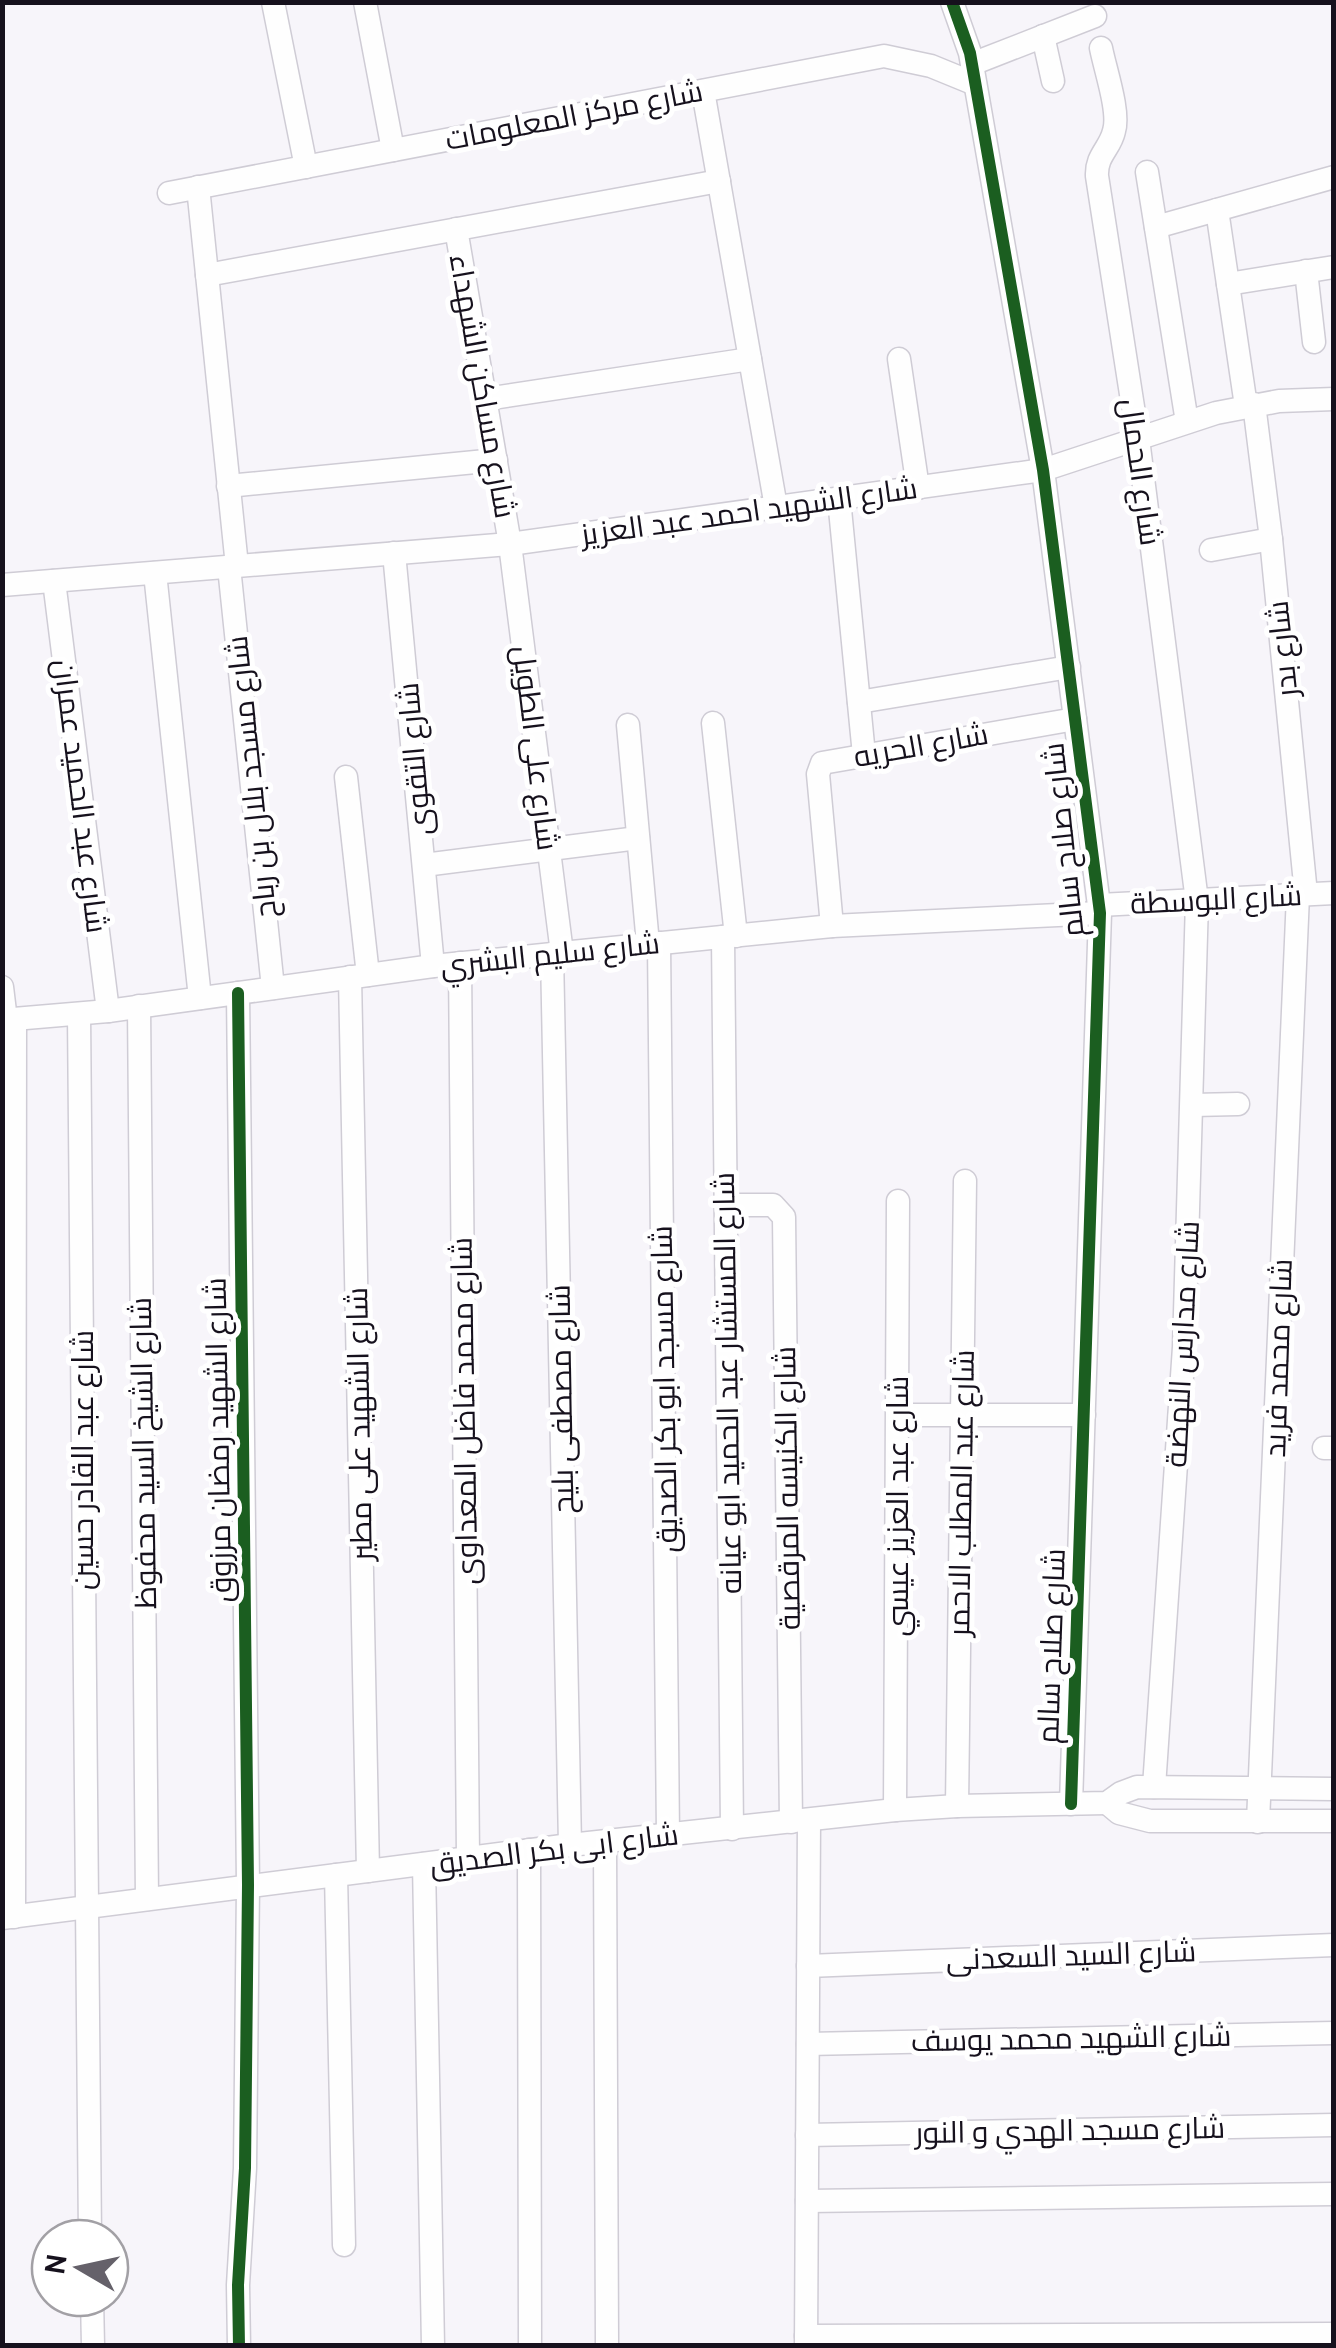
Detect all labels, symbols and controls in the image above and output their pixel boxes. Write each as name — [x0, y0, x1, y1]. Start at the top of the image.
street label: شارع مركز المعلومات — [442, 72, 706, 160]
street label: شارع مساكن الشهداء — [440, 251, 524, 521]
street label: شارع الحمال — [1110, 396, 1170, 548]
street label: شارع الشهيد احمد عبد العزيز — [576, 469, 920, 555]
street label: شارع بدر — [1259, 599, 1308, 701]
street label: شارع مسجد بلال بن رباح — [218, 634, 286, 920]
street label: شارع على الطويل — [503, 643, 567, 853]
street label: شارع عبد الحميد عمران — [44, 657, 116, 935]
street label: شارع التقوى — [389, 681, 441, 837]
street label: شارع الحريه — [851, 715, 992, 777]
street label: شارع صلاح سالم — [1034, 741, 1094, 939]
street label: شارع البوسطة — [1129, 876, 1303, 924]
street label: شارع سليم البشري — [438, 924, 662, 989]
street label: شارع المستشار عبد الحميد ابو عيانه — [705, 1172, 751, 1594]
street label: شارع مدارس النهضة — [1157, 1220, 1209, 1468]
street label: شارع مسجد ابو بكر الصديق — [643, 1225, 687, 1553]
street label: شارع محمد فاضل المعداوى — [442, 1237, 488, 1585]
street label: شارع محمد فريد — [1256, 1258, 1302, 1458]
street label: شارع الشهيد رمضان مرزوق — [197, 1277, 241, 1603]
street label: شارع مصطفى بليح — [541, 1284, 583, 1514]
street label: شارع الشهيد على مطير — [338, 1287, 382, 1563]
street label: شارع الشيخ السيد محفوظ — [122, 1297, 166, 1609]
street label: شارع عبد القادر حسين — [64, 1330, 103, 1590]
street label: شارع الكنيسه المرقصية — [766, 1346, 810, 1630]
street label: شارع عبد المطلب الاحمر — [940, 1349, 984, 1639]
street label: شارع عبد العزيز عيسي — [879, 1376, 920, 1636]
street label: شارع صلاح سالم — [1029, 1548, 1075, 1744]
street label: شارع ابى بكر الصديق — [427, 1815, 681, 1885]
street label: شارع السيد السعدنى — [945, 1932, 1197, 1980]
street label: شارع الشهيد محمد يوسف — [910, 2017, 1232, 2061]
street label: شارع مسجد الهدي و النور — [913, 2109, 1225, 2156]
north arrow — [30, 2218, 130, 2318]
text: N — [37, 2252, 74, 2277]

